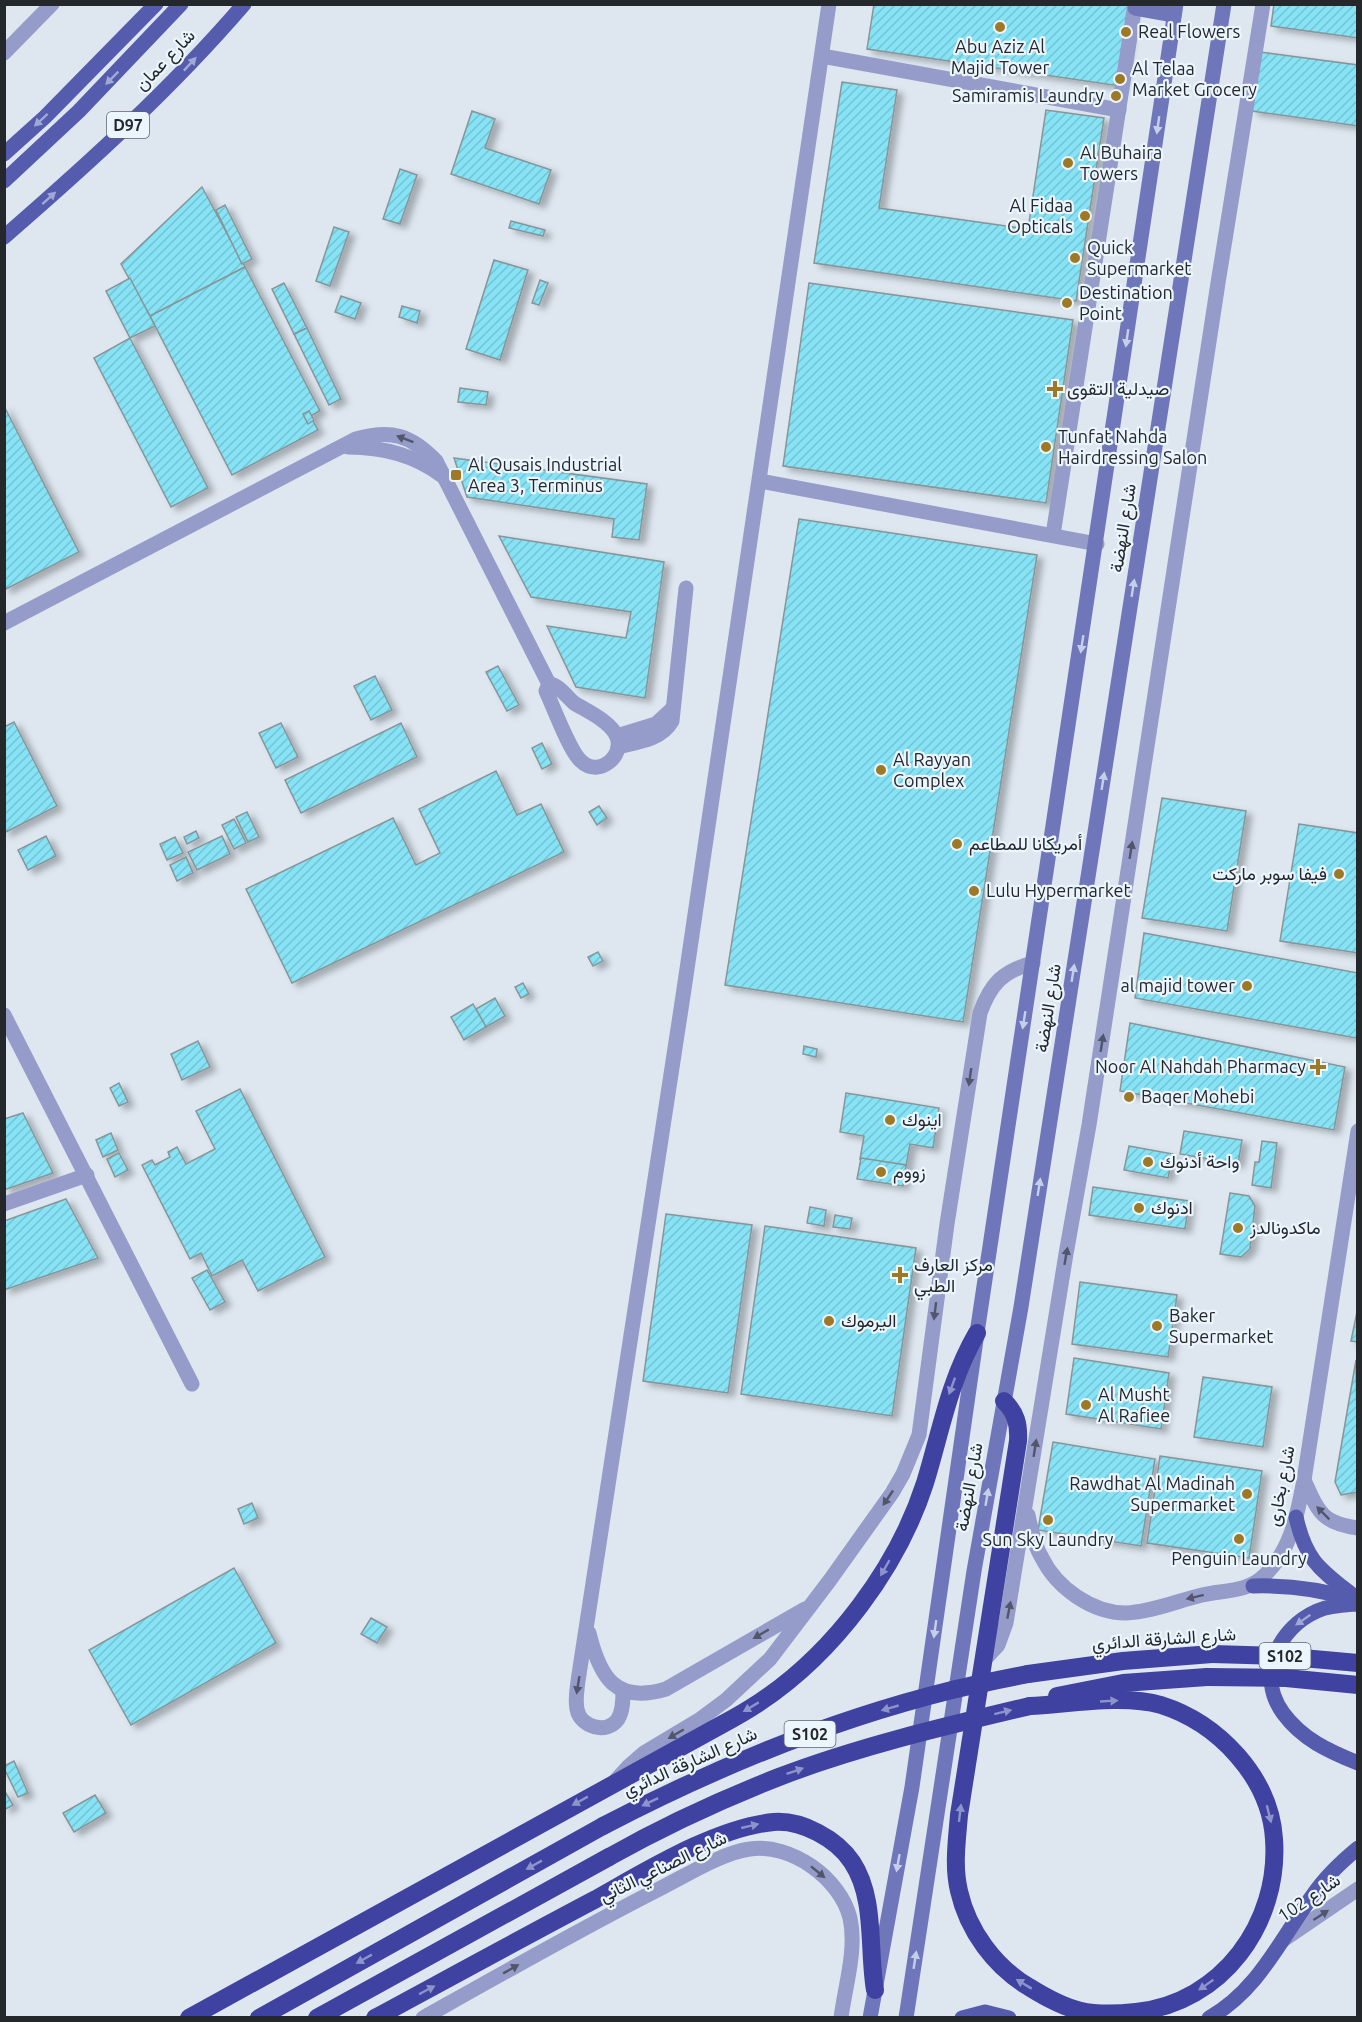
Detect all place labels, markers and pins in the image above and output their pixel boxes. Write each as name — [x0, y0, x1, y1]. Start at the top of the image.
marker: Abu Aziz Al Majid Tower — [993, 20, 1007, 34]
place label: Real Flowers — [1138, 21, 1241, 41]
marker: Real Flowers — [1119, 25, 1133, 39]
place label: Abu Aziz Al Majid Tower — [951, 36, 1049, 77]
place label: Al Telaa Market Grocery — [1132, 58, 1257, 99]
marker: Al Telaa Market Grocery — [1113, 72, 1127, 86]
place label: Samiramis Laundry — [952, 85, 1104, 105]
marker: Samiramis Laundry — [1109, 89, 1123, 103]
place label: Al Buhaira Towers — [1080, 142, 1162, 183]
marker: Al Buhaira Towers — [1061, 156, 1075, 170]
place label: Al Fidaa Opticals — [1007, 195, 1073, 236]
marker: Al Fidaa Opticals — [1078, 209, 1092, 223]
place label: Quick Supermarket — [1087, 237, 1191, 278]
marker: Quick Supermarket — [1068, 251, 1082, 265]
place label: Destination Point — [1079, 282, 1173, 323]
marker: Destination Point — [1060, 296, 1074, 310]
place label: صيدلية التقوى — [1067, 378, 1169, 400]
marker: صيدلية التقوى — [1048, 382, 1062, 396]
place label: Tunfat Nahda Hairdressing Salon — [1058, 426, 1207, 467]
marker: Tunfat Nahda Hairdressing Salon — [1039, 440, 1053, 454]
place label: Al Qusais Industrial Area 3, Terminus — [468, 454, 622, 495]
marker: Al Qusais Industrial Area 3, Terminus — [449, 468, 463, 482]
place label: Al Rayyan Complex — [893, 749, 971, 790]
marker: Al Rayyan Complex — [874, 763, 888, 777]
place label: أمريكانا للمطاعم — [969, 833, 1082, 856]
marker: أمريكانا للمطاعم — [950, 837, 964, 851]
place label: فيفا سوبر ماركت — [1212, 863, 1327, 885]
marker: فيفا سوبر ماركت — [1332, 867, 1346, 881]
place label: Lulu Hypermarket — [986, 880, 1130, 900]
marker: Lulu Hypermarket — [967, 884, 981, 898]
place label: al majid tower — [1120, 975, 1235, 995]
marker: al majid tower — [1240, 979, 1254, 993]
place label: Noor Al Nahdah Pharmacy — [1095, 1056, 1306, 1076]
marker: Noor Al Nahdah Pharmacy — [1311, 1060, 1325, 1074]
place label: Baqer Mohebi — [1141, 1086, 1254, 1106]
marker: Baqer Mohebi — [1122, 1090, 1136, 1104]
place label: اينوك — [902, 1109, 942, 1131]
marker: اينوك — [883, 1113, 897, 1127]
place label: واحة أدنوك — [1160, 1151, 1239, 1173]
marker: واحة أدنوك — [1141, 1155, 1155, 1169]
place label: زووم — [893, 1161, 926, 1184]
marker: زووم — [874, 1165, 888, 1179]
place label: ادنوك — [1151, 1197, 1193, 1219]
marker: ادنوك — [1132, 1201, 1146, 1215]
place label: ماكدونالدز — [1249, 1217, 1321, 1239]
marker: ماكدونالدز — [1231, 1221, 1245, 1235]
place label: مركز العارف الطبي — [914, 1254, 993, 1301]
marker: مركز العارف الطبي — [891, 1266, 909, 1284]
place label: Baker Supermarket — [1169, 1305, 1273, 1346]
place label: اليرموك — [841, 1310, 897, 1332]
marker: اليرموك — [822, 1314, 836, 1328]
marker: Baker Supermarket — [1150, 1319, 1164, 1333]
place label: Al Musht Al Rafiee — [1098, 1384, 1170, 1425]
marker: Al Musht Al Rafiee — [1079, 1398, 1093, 1412]
place label: Rawdhat Al Madinah Supermarket — [1069, 1473, 1235, 1514]
marker: Rawdhat Al Madinah Supermarket — [1240, 1487, 1254, 1501]
marker: Sun Sky Laundry — [1041, 1513, 1055, 1527]
place label: Sun Sky Laundry — [983, 1529, 1114, 1549]
marker: Penguin Laundry — [1232, 1532, 1246, 1546]
place label: Penguin Laundry — [1171, 1548, 1307, 1568]

